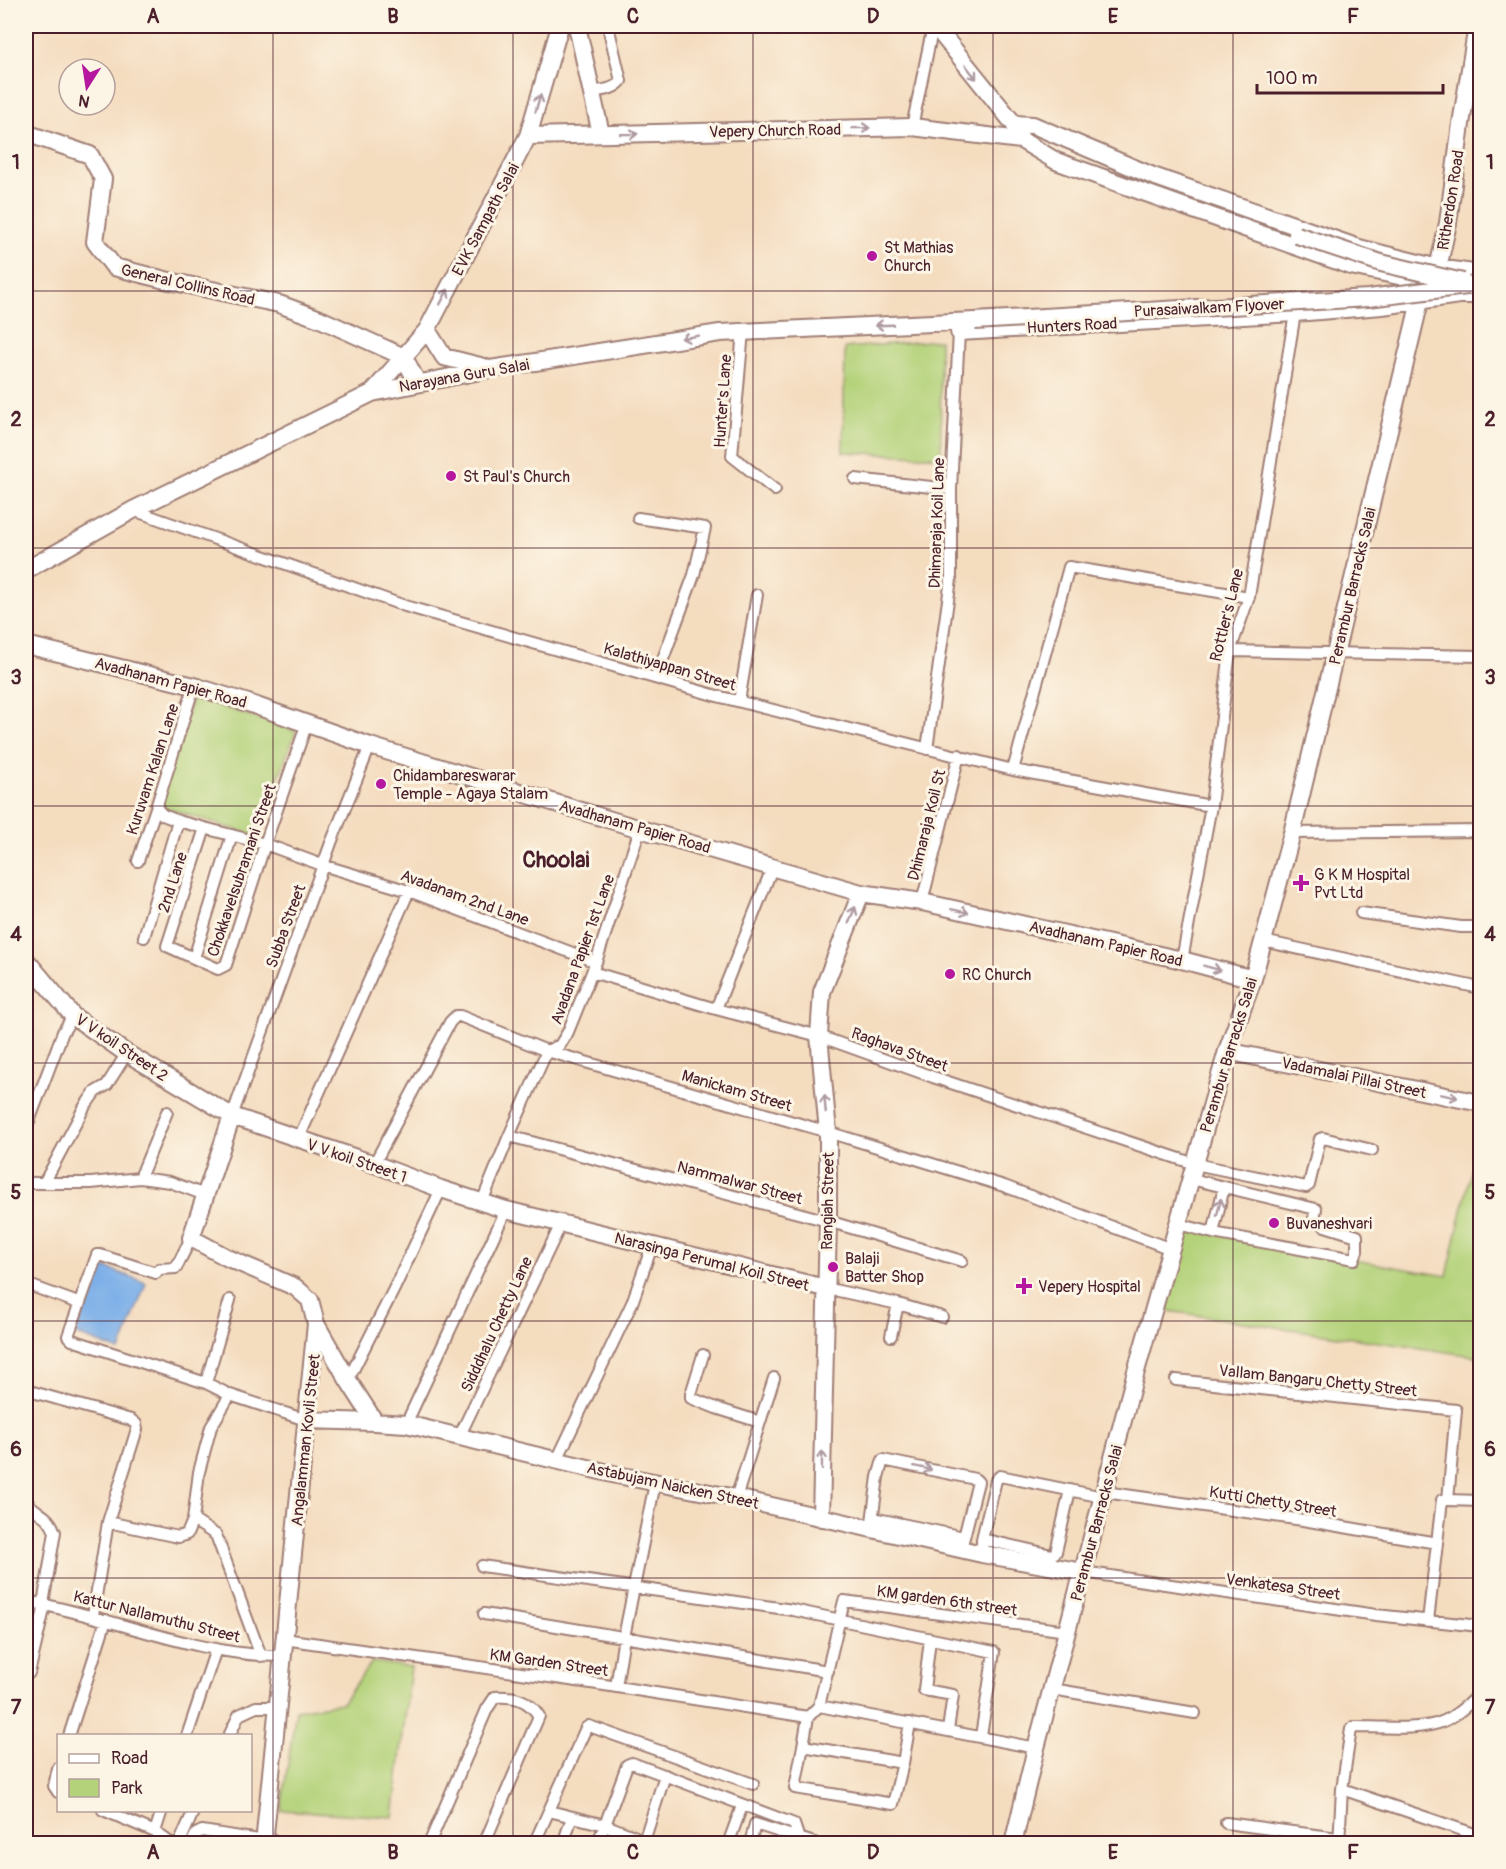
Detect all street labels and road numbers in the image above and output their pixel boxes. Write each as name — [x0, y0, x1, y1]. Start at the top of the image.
street label: Vepery Church Road — [709, 120, 841, 142]
street label: Ritherdon Road — [1433, 149, 1469, 252]
street label: EVK Sampath Salai — [448, 160, 524, 279]
street label: General Collins Road — [119, 260, 257, 310]
street label: Purasaiwalkam Flyover — [1133, 294, 1285, 322]
street label: Hunters Road — [1026, 314, 1118, 338]
street label: Hunter's Lane — [710, 353, 736, 449]
street label: Narayana Guru Salai — [397, 355, 531, 397]
street label: Dhimaraja Koil Lane — [925, 457, 949, 589]
street label: Perambur Barracks Salai — [1325, 505, 1381, 667]
street label: Rottler's Lane — [1206, 567, 1248, 664]
street label: Kalathiyappan Street — [601, 638, 739, 696]
street label: Avadhanam Papier Road — [92, 653, 249, 713]
street label: Kuruvam Kalan Lane — [122, 701, 184, 838]
street label: Dhimaraja Koil St — [904, 767, 951, 883]
street label: Chokkavelsubramani Street — [203, 781, 281, 959]
street label: Avadhanam Papier Road — [557, 796, 713, 858]
street label: 2nd Lane — [154, 850, 192, 915]
street label: Avadanam 2nd Lane — [398, 865, 532, 931]
street label: Avadana Papier 1st Lane — [546, 871, 619, 1027]
street label: Subba Street — [262, 881, 310, 971]
street label: Avadhanam Papier Road — [1027, 917, 1184, 971]
street label: Perambur Barracks Salai — [1196, 975, 1262, 1135]
street label: V V koil Street 2 — [71, 1010, 172, 1086]
street label: Raghava Street — [849, 1023, 951, 1077]
street label: Vadamalai Pillai Street — [1279, 1053, 1429, 1103]
street label: Manickam Street — [679, 1066, 795, 1116]
street label: V V koil Street 1 — [304, 1134, 409, 1187]
street label: Rangiah Street — [817, 1151, 839, 1250]
street label: Nammalwar Street — [675, 1157, 805, 1209]
street label: Narasinga Perumal Koil Street — [612, 1228, 812, 1296]
street label: Sidddhalu Chetty Lane — [457, 1253, 537, 1395]
street label: Angalamman Kovli Street — [287, 1352, 325, 1527]
street label: Vallam Bangaru Chetty Street — [1218, 1361, 1419, 1401]
street label: Perambur Barracks Salai — [1066, 1443, 1127, 1604]
street label: Astabujam Naicken Street — [585, 1458, 761, 1514]
street label: Kutti Chetty Street — [1208, 1482, 1339, 1522]
street label: Venkatesa Street — [1224, 1569, 1342, 1605]
street label: KM garden 6th street — [875, 1581, 1019, 1621]
street label: Kattur Nallamuthu Street — [71, 1587, 243, 1648]
street label: KM Garden Street — [488, 1645, 610, 1681]

